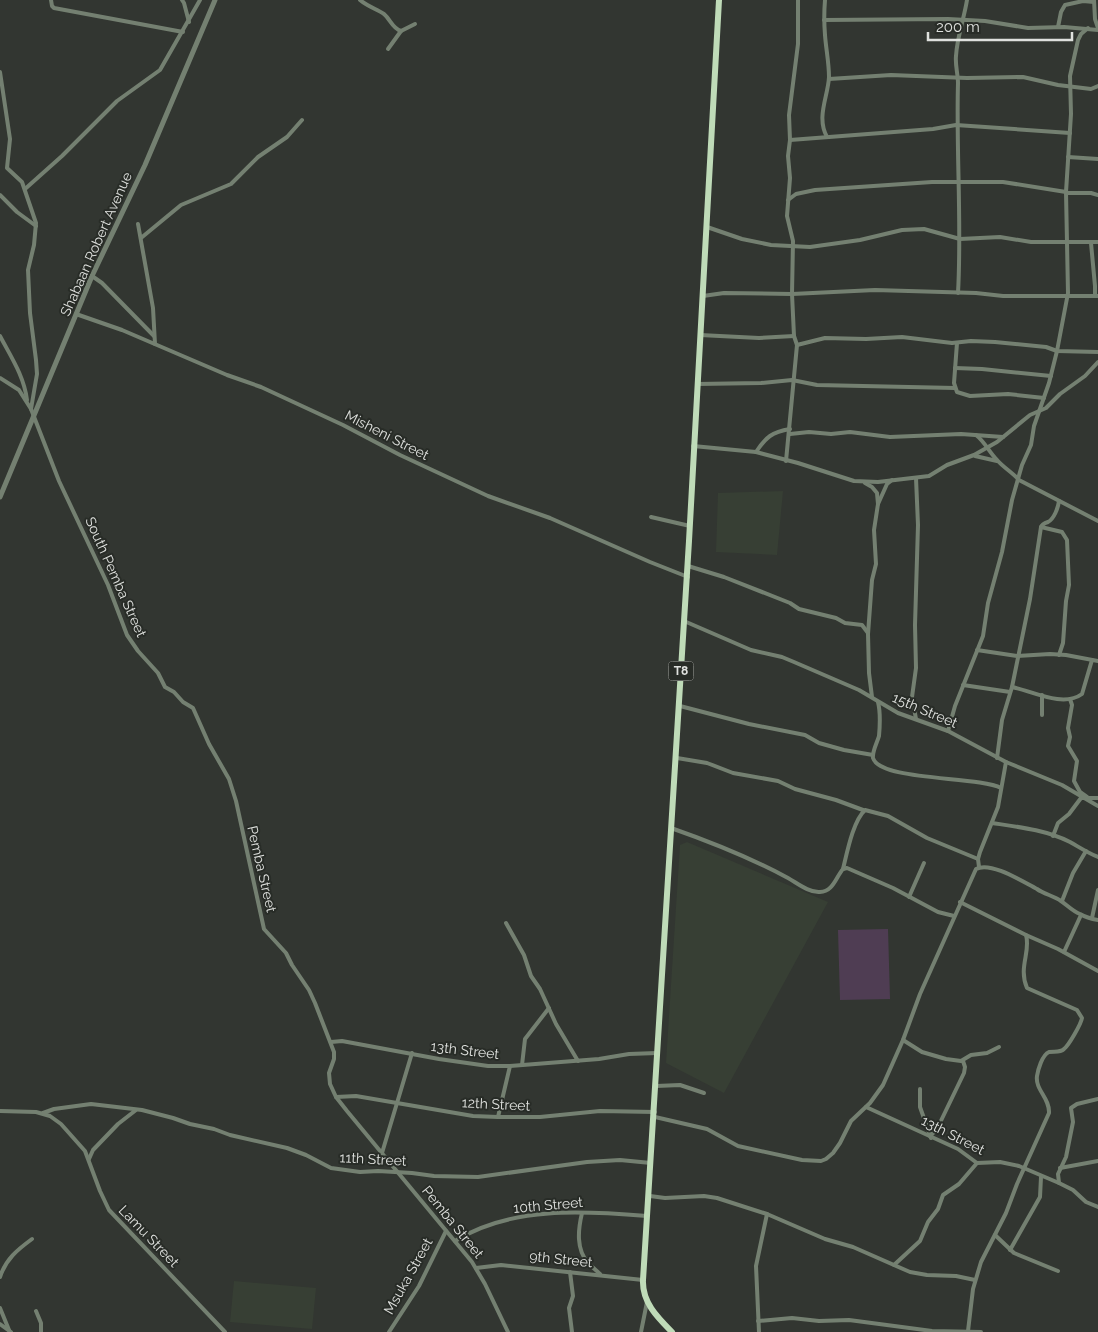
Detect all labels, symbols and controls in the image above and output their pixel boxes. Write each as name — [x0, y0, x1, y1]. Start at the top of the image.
scale bar — [928, 10, 1072, 42]
text: 200 m — [936, 18, 980, 36]
street label: Shabaan Robert Avenue — [57, 170, 135, 318]
street label: Misheni Street — [342, 407, 432, 463]
street label: South Pemba Street — [82, 514, 150, 640]
road number: T8 — [668, 661, 694, 680]
street label: 15th Street — [890, 689, 960, 731]
street label: Pemba Street — [244, 824, 280, 914]
street label: 13th Street — [430, 1038, 500, 1062]
street label: 12th Street — [461, 1094, 531, 1114]
street label: 13th Street — [919, 1112, 988, 1158]
street label: 11th Street — [339, 1149, 407, 1169]
street label: Pemba Street — [419, 1183, 487, 1262]
street label: 10th Street — [513, 1194, 584, 1216]
street label: Lamu Street — [116, 1202, 183, 1270]
street label: Msuka Street — [380, 1235, 436, 1317]
street label: 9th Street — [529, 1248, 594, 1270]

